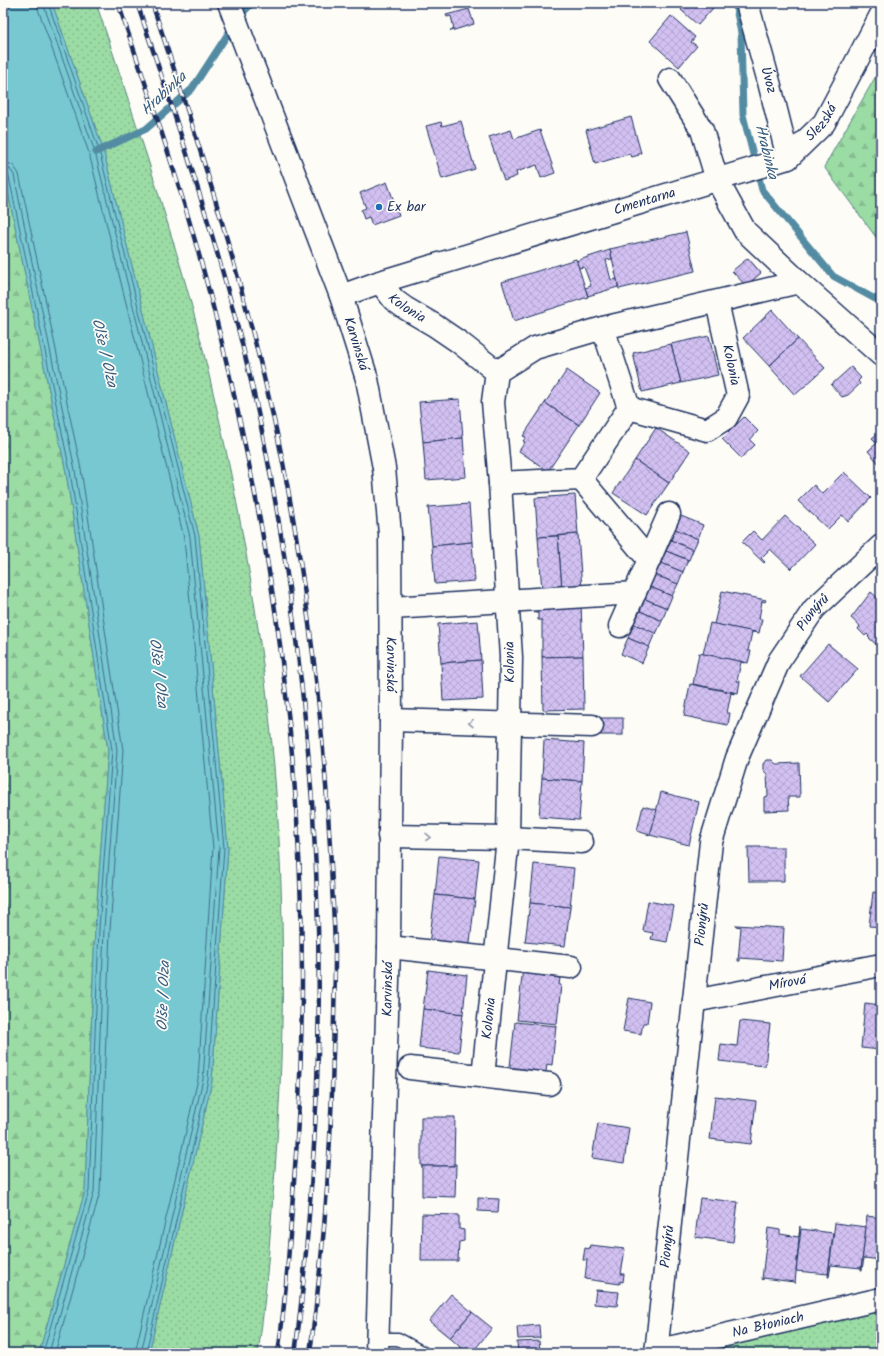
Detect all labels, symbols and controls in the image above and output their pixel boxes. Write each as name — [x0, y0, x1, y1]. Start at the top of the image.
street label: Úvoz — [754, 64, 782, 96]
water label: Hrabinka — [135, 66, 193, 122]
street label: Slezská — [800, 99, 844, 146]
water label: Hrabinka — [748, 122, 785, 183]
street label: Cmentarna — [611, 182, 678, 221]
place label: Ex bar — [387, 196, 427, 218]
marker: Ex bar — [374, 202, 384, 212]
street label: Kolonia — [382, 289, 430, 329]
street label: Karvinská — [337, 314, 375, 375]
water label: Olše / Olza — [84, 316, 124, 391]
street label: Kolonia — [716, 342, 746, 388]
street label: Pionýrů — [791, 588, 835, 636]
water label: Olše / Olza — [142, 637, 174, 710]
street label: Karvinská — [380, 637, 402, 694]
street label: Kolonia — [499, 641, 521, 683]
one-way arrow — [468, 718, 474, 727]
one-way arrow — [425, 833, 431, 841]
street label: Pionýrů — [689, 902, 715, 947]
water label: Olše / Olza — [151, 960, 177, 1031]
street label: Karvinská — [377, 960, 400, 1017]
street label: Mírová — [767, 968, 809, 997]
street label: Kolonia — [476, 996, 502, 1040]
street label: Pionýrů — [654, 1224, 681, 1269]
street label: Na Błoniach — [730, 1306, 806, 1344]

